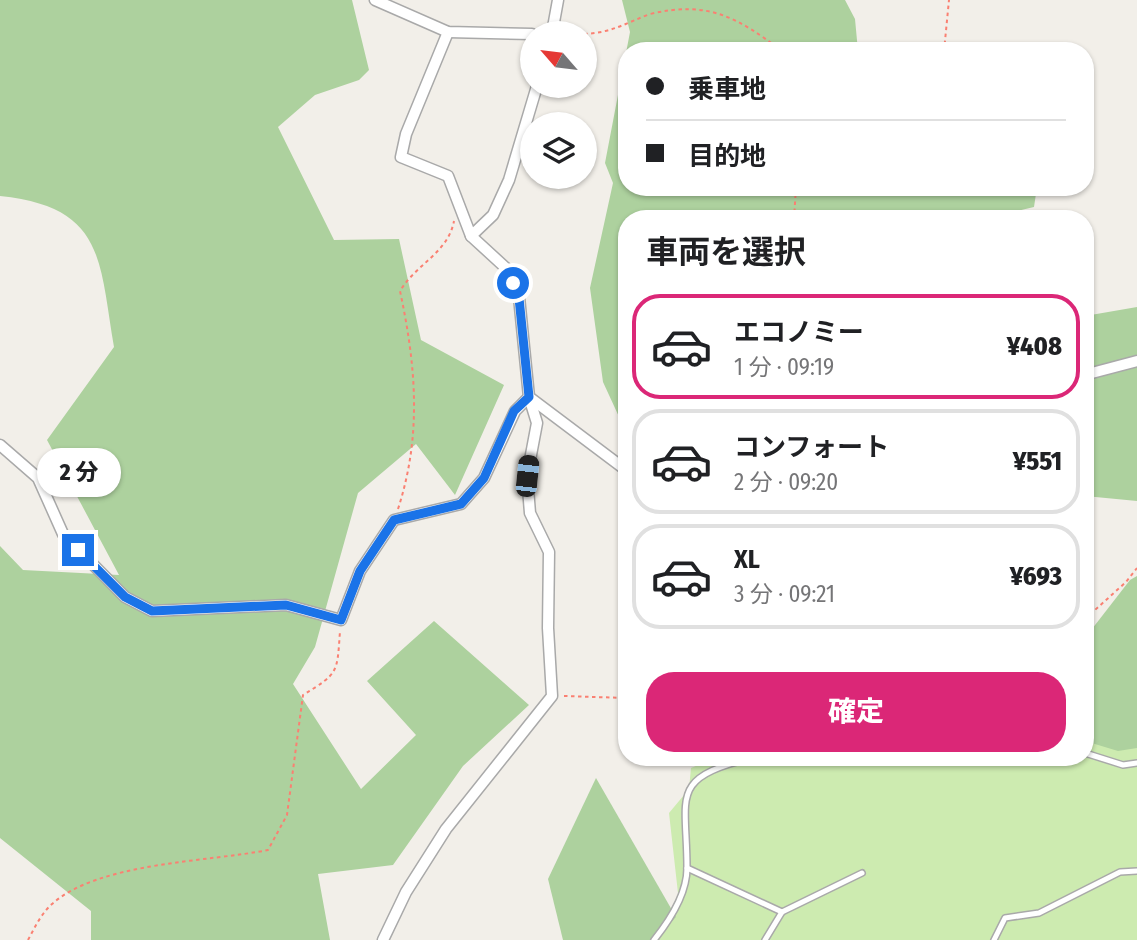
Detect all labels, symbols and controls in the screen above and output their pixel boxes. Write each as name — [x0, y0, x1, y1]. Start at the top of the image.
north arrow — [520, 21, 597, 98]
map controls — [520, 21, 597, 189]
text: 乗車地 — [688, 74, 766, 105]
button: layers — [520, 112, 597, 189]
text: 目的地 — [688, 141, 766, 172]
text: 車両を選択 — [646, 233, 806, 271]
route start — [497, 267, 529, 299]
icon: car — [650, 315, 713, 378]
text: エコノミー — [734, 317, 864, 348]
text: ¥408 — [1007, 331, 1062, 362]
text: 1 分 · 09:19 — [734, 353, 834, 381]
icon: car — [650, 430, 713, 493]
text: コンフォート — [734, 432, 889, 463]
text: ¥551 — [1013, 446, 1062, 477]
callout: 2 分 — [36, 448, 120, 498]
car — [515, 454, 540, 498]
text: 2 分 — [60, 458, 98, 486]
text: 2 分 · 09:20 — [734, 468, 838, 496]
route end — [62, 534, 94, 566]
text: XL — [734, 544, 760, 575]
icon: car — [650, 545, 713, 608]
text: ¥693 — [1010, 561, 1062, 592]
text: 3 分 · 09:21 — [734, 580, 835, 608]
button: 確定 — [646, 672, 1066, 752]

